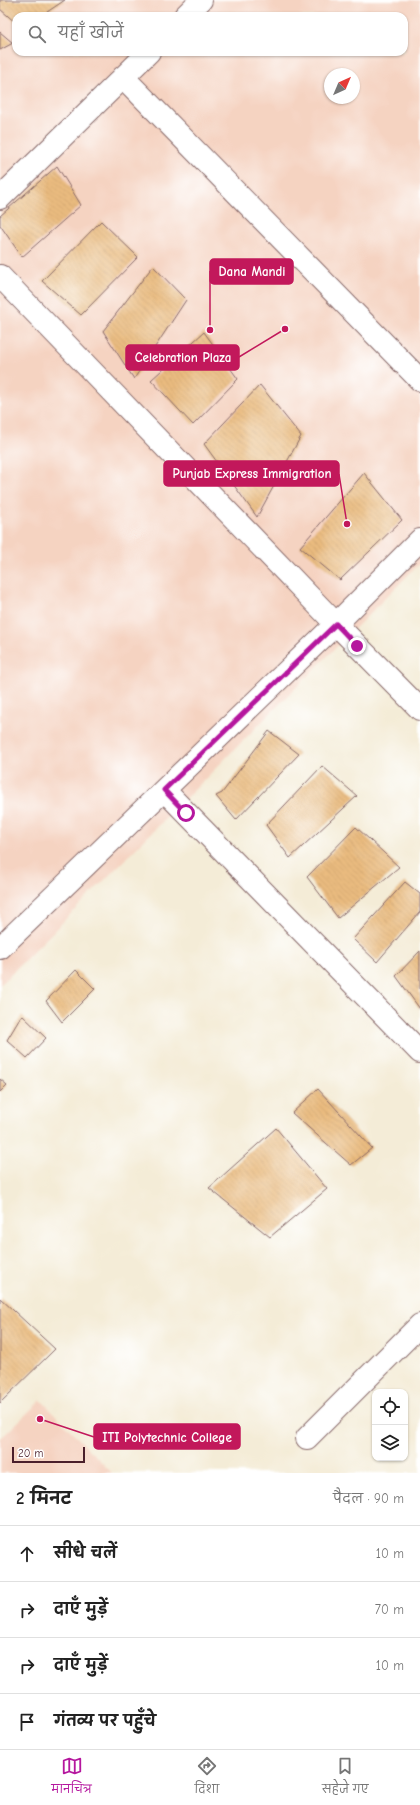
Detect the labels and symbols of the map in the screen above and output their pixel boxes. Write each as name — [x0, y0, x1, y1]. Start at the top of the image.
north arrow — [324, 68, 360, 104]
callout: Dana Mandi — [210, 259, 293, 284]
text: Dana Mandi — [218, 264, 286, 279]
callout: Celebration Plaza — [126, 345, 239, 370]
text: Celebration Plaza — [135, 350, 231, 365]
callout: Punjab Express Immigration — [164, 461, 339, 486]
text: Punjab Express Immigration — [172, 466, 332, 481]
route end — [348, 637, 366, 655]
route start — [177, 804, 195, 822]
callout: ITI Polytechnic College — [94, 1424, 240, 1449]
text: ITI Polytechnic College — [102, 1430, 232, 1445]
scale bar — [12, 1445, 85, 1464]

